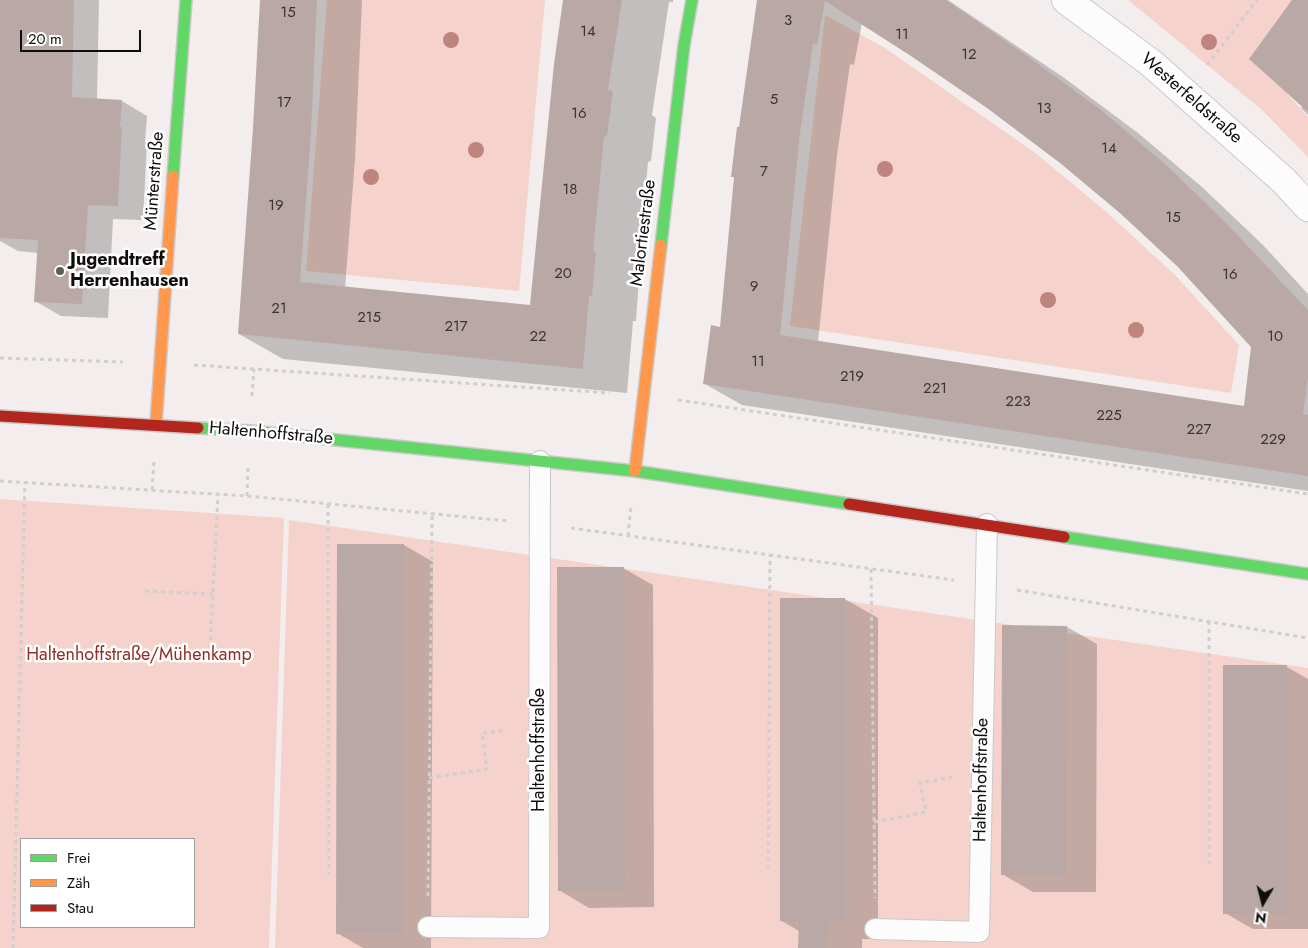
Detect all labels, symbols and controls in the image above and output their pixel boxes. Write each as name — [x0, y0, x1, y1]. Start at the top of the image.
house number: 15 — [280, 4, 296, 22]
house number: 3 — [784, 12, 792, 30]
scale bar — [22, 20, 144, 52]
house number: 14 — [580, 23, 596, 41]
house number: 11 — [895, 26, 909, 44]
text: 20 m — [28, 28, 62, 50]
house number: 12 — [961, 46, 977, 64]
street label: Westerfeldstraße — [1136, 49, 1246, 149]
house number: 5 — [770, 91, 778, 109]
house number: 17 — [277, 94, 291, 112]
house number: 13 — [1037, 100, 1051, 118]
house number: 16 — [571, 105, 587, 123]
street label: Münterstraße — [141, 131, 169, 231]
house number: 14 — [1101, 140, 1117, 158]
house number: 7 — [760, 163, 768, 181]
street label: Malortiestraße — [627, 178, 661, 288]
house number: 18 — [563, 181, 577, 199]
house number: 19 — [268, 197, 284, 215]
house number: 15 — [1165, 209, 1181, 227]
place label: Jugendtreff Herrenhausen — [70, 250, 189, 292]
marker: Jugendtreff Herrenhausen — [54, 265, 66, 277]
house number: 20 — [554, 265, 572, 283]
house number: 16 — [1222, 266, 1238, 284]
house number: 9 — [750, 278, 758, 296]
house number: 21 — [271, 300, 287, 318]
house number: 215 — [357, 309, 381, 327]
house number: 217 — [444, 318, 468, 336]
house number: 22 — [529, 328, 547, 346]
house number: 10 — [1267, 328, 1283, 346]
house number: 11 — [751, 353, 765, 371]
house number: 219 — [840, 368, 864, 386]
house number: 221 — [923, 380, 947, 398]
house number: 223 — [1005, 393, 1031, 411]
house number: 225 — [1096, 407, 1122, 425]
street label: Haltenhoffstraße — [208, 418, 334, 450]
house number: 227 — [1187, 421, 1211, 439]
house number: 229 — [1260, 431, 1286, 449]
park label: Haltenhoffstraße/Mühenkamp — [26, 645, 252, 667]
street label: Haltenhoffstraße — [529, 688, 551, 812]
street label: Haltenhoffstraße — [970, 718, 994, 842]
legend — [20, 838, 195, 928]
text: Frei — [67, 847, 91, 869]
text: Zäh — [67, 872, 90, 894]
north arrow — [1238, 878, 1288, 928]
text: Stau — [67, 897, 94, 919]
text: N — [1254, 907, 1268, 929]

